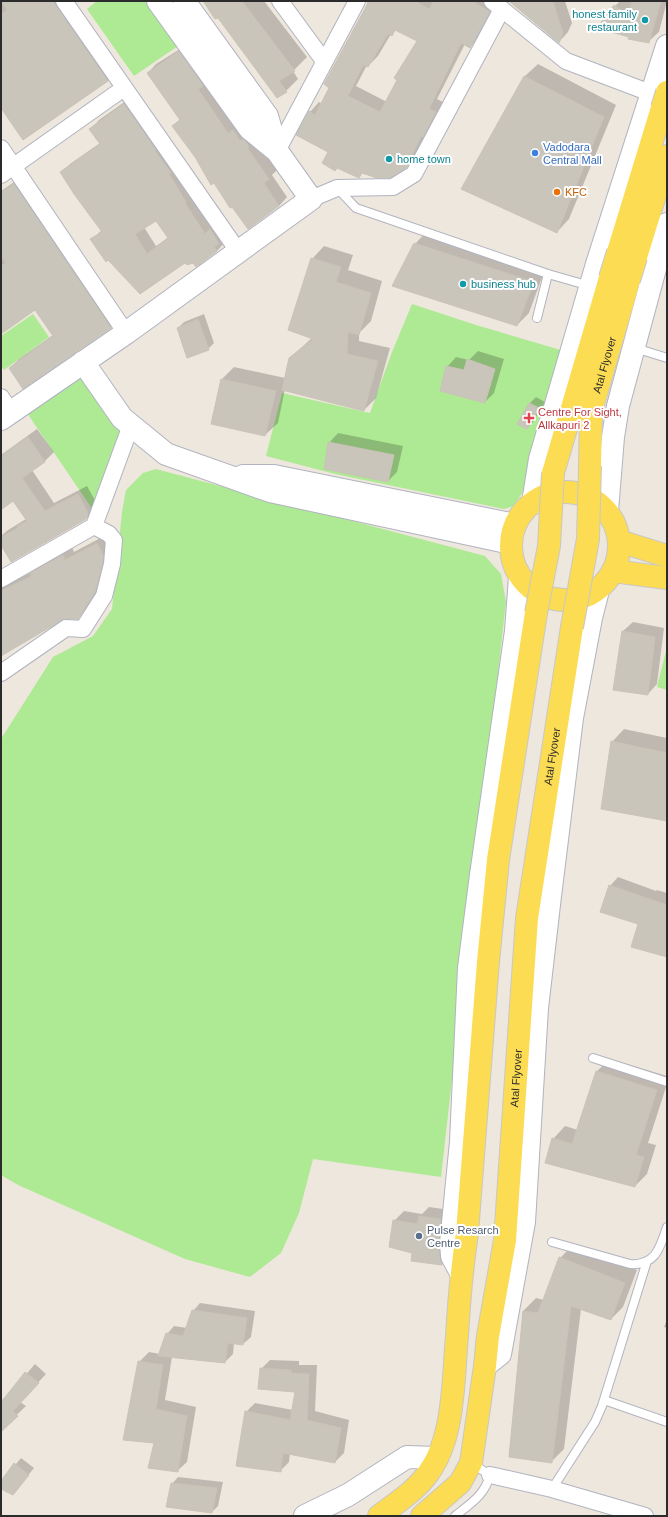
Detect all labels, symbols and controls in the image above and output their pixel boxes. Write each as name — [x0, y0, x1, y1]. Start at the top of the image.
place label: honest family restaurant — [572, 8, 637, 33]
marker: honest family restaurant — [640, 15, 650, 25]
place label: Vadodara Central Mall — [543, 141, 602, 166]
marker: Vadodara Central Mall — [530, 148, 540, 158]
place label: home town — [397, 153, 451, 165]
marker: home town — [384, 154, 394, 164]
place label: KFC — [565, 186, 587, 198]
marker: KFC — [552, 187, 562, 197]
place label: business hub — [471, 278, 536, 290]
marker: business hub — [458, 279, 468, 289]
street label: Atal Flyover — [591, 335, 618, 395]
place label: Centre For Sight, Allkapuri 2 — [538, 406, 622, 431]
marker: Centre For Sight, Allkapuri 2 — [523, 412, 535, 424]
street label: Atal Flyover — [542, 726, 562, 786]
street label: Atal Flyover — [508, 1048, 524, 1108]
place label: Pulse Resarch Centre — [427, 1224, 499, 1249]
marker: Pulse Resarch Centre — [414, 1231, 424, 1241]

